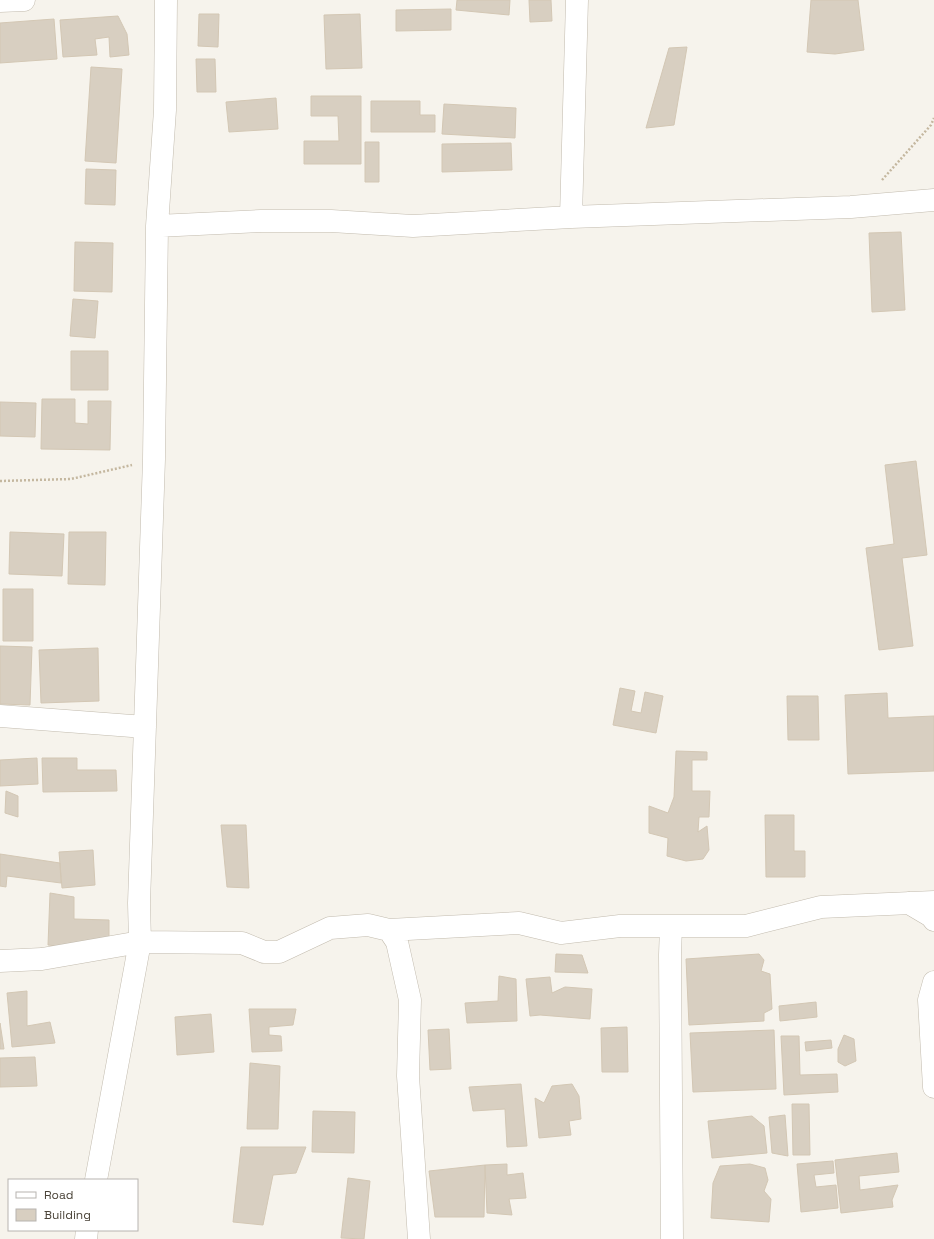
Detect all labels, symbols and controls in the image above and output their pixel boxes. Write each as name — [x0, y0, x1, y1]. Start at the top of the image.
legend — [8, 1179, 138, 1231]
text: Road — [44, 1187, 73, 1203]
text: Building — [44, 1207, 91, 1223]

